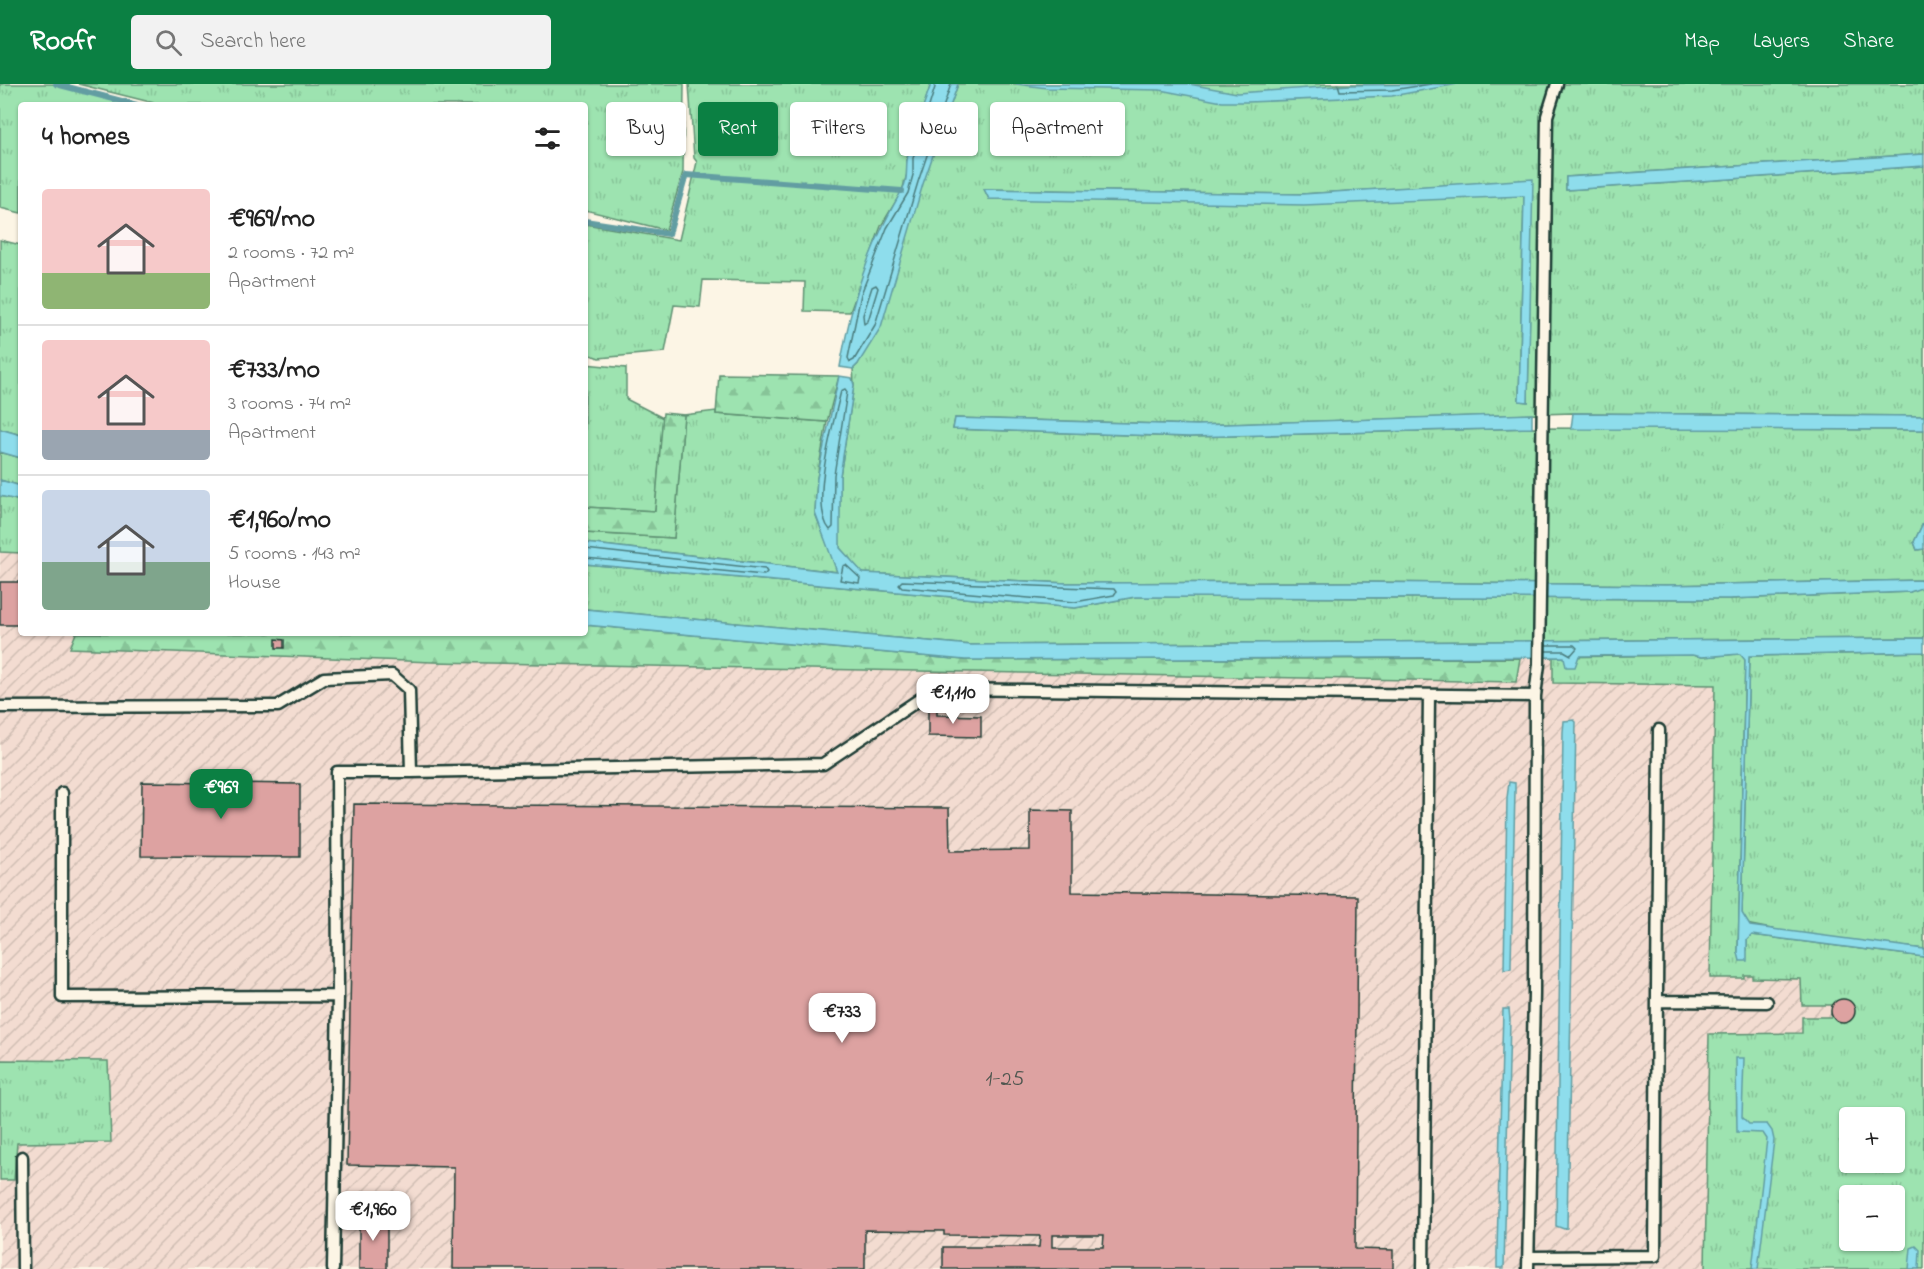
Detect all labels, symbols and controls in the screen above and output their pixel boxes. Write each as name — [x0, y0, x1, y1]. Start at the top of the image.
search box — [131, 15, 551, 69]
text: Roofr — [30, 22, 95, 63]
icon: search — [152, 26, 185, 59]
text: Search here — [200, 26, 306, 58]
text: Map — [1684, 27, 1720, 57]
text: Layers — [1753, 27, 1810, 57]
text: Share — [1843, 27, 1894, 57]
chip: Buy — [606, 102, 686, 156]
chip: Rent — [698, 102, 778, 156]
chip: Filters — [790, 102, 887, 156]
chip: New — [899, 102, 978, 156]
chip: Apartment — [990, 102, 1125, 156]
text: 4 homes — [42, 119, 130, 157]
icon: filters — [531, 122, 564, 155]
text: €969/mo — [228, 201, 315, 239]
icon: home — [90, 213, 162, 285]
text: 2 rooms · 72 m² — [228, 239, 355, 268]
text: Apartment — [228, 268, 316, 297]
text: €733/mo — [228, 352, 320, 390]
icon: home — [90, 364, 162, 436]
text: 3 rooms · 74 m² — [228, 390, 351, 419]
text: Apartment — [228, 419, 316, 448]
text: €1,960/mo — [228, 502, 331, 540]
icon: home — [90, 514, 162, 586]
text: 5 rooms · 143 m² — [228, 540, 361, 569]
text: House — [228, 569, 281, 598]
pin: €1,110 — [904, 674, 1002, 725]
text: €1,110 — [930, 679, 976, 708]
pin: €969 — [185, 769, 257, 820]
text: €969 — [204, 774, 238, 803]
pin: €733 — [806, 993, 878, 1044]
text: €733 — [823, 998, 861, 1027]
house number: 1-25 — [986, 1064, 1024, 1096]
map controls — [1839, 1107, 1905, 1251]
button: + — [1839, 1107, 1905, 1173]
button: − — [1839, 1185, 1905, 1251]
pin: €1,960 — [324, 1191, 422, 1242]
text: €1,960 — [349, 1196, 397, 1225]

